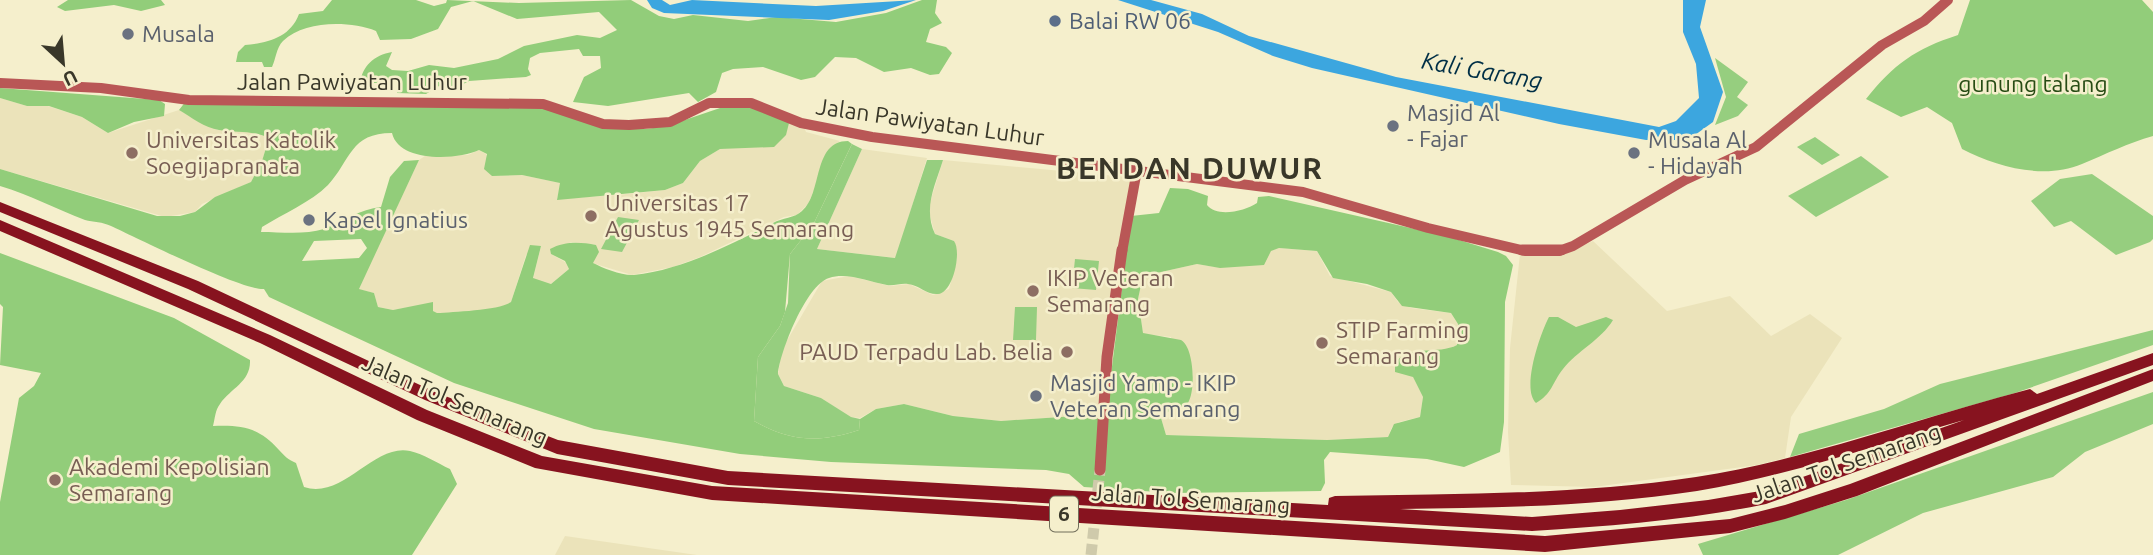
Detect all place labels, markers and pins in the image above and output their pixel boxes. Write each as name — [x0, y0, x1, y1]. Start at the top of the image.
place label: Balai RW 06 — [1069, 8, 1191, 33]
marker: Balai RW 06 — [1047, 13, 1063, 29]
place label: Musala — [142, 21, 215, 46]
marker: Musala — [120, 26, 136, 42]
place label: Masjid Al - Fajar — [1407, 100, 1500, 151]
marker: Masjid Al - Fajar — [1385, 118, 1401, 134]
place label: Universitas Katolik Soegijapranata — [146, 127, 336, 178]
place label: Musala Al - Hidayah — [1648, 127, 1747, 178]
marker: Universitas Katolik Soegijapranata — [124, 145, 140, 161]
marker: Musala Al - Hidayah — [1626, 145, 1642, 161]
place label: Universitas 17 Agustus 1945 Semarang — [605, 190, 854, 241]
place label: Kapel Ignatius — [323, 207, 468, 232]
marker: Universitas 17 Agustus 1945 Semarang — [583, 208, 599, 224]
marker: Kapel Ignatius — [301, 212, 317, 228]
place label: IKIP Veteran Semarang — [1047, 265, 1174, 316]
marker: IKIP Veteran Semarang — [1025, 283, 1041, 299]
place label: STIP Farming Semarang — [1336, 317, 1469, 368]
marker: STIP Farming Semarang — [1314, 335, 1330, 351]
place label: PAUD Terpadu Lab. Belia — [799, 339, 1053, 364]
marker: PAUD Terpadu Lab. Belia — [1059, 344, 1075, 360]
place label: Masjid Yamp - IKIP Veteran Semarang — [1050, 370, 1240, 421]
marker: Masjid Yamp - IKIP Veteran Semarang — [1028, 388, 1044, 404]
place label: Akademi Kepolisian Semarang — [69, 454, 270, 505]
marker: Akademi Kepolisian Semarang — [47, 472, 63, 488]

